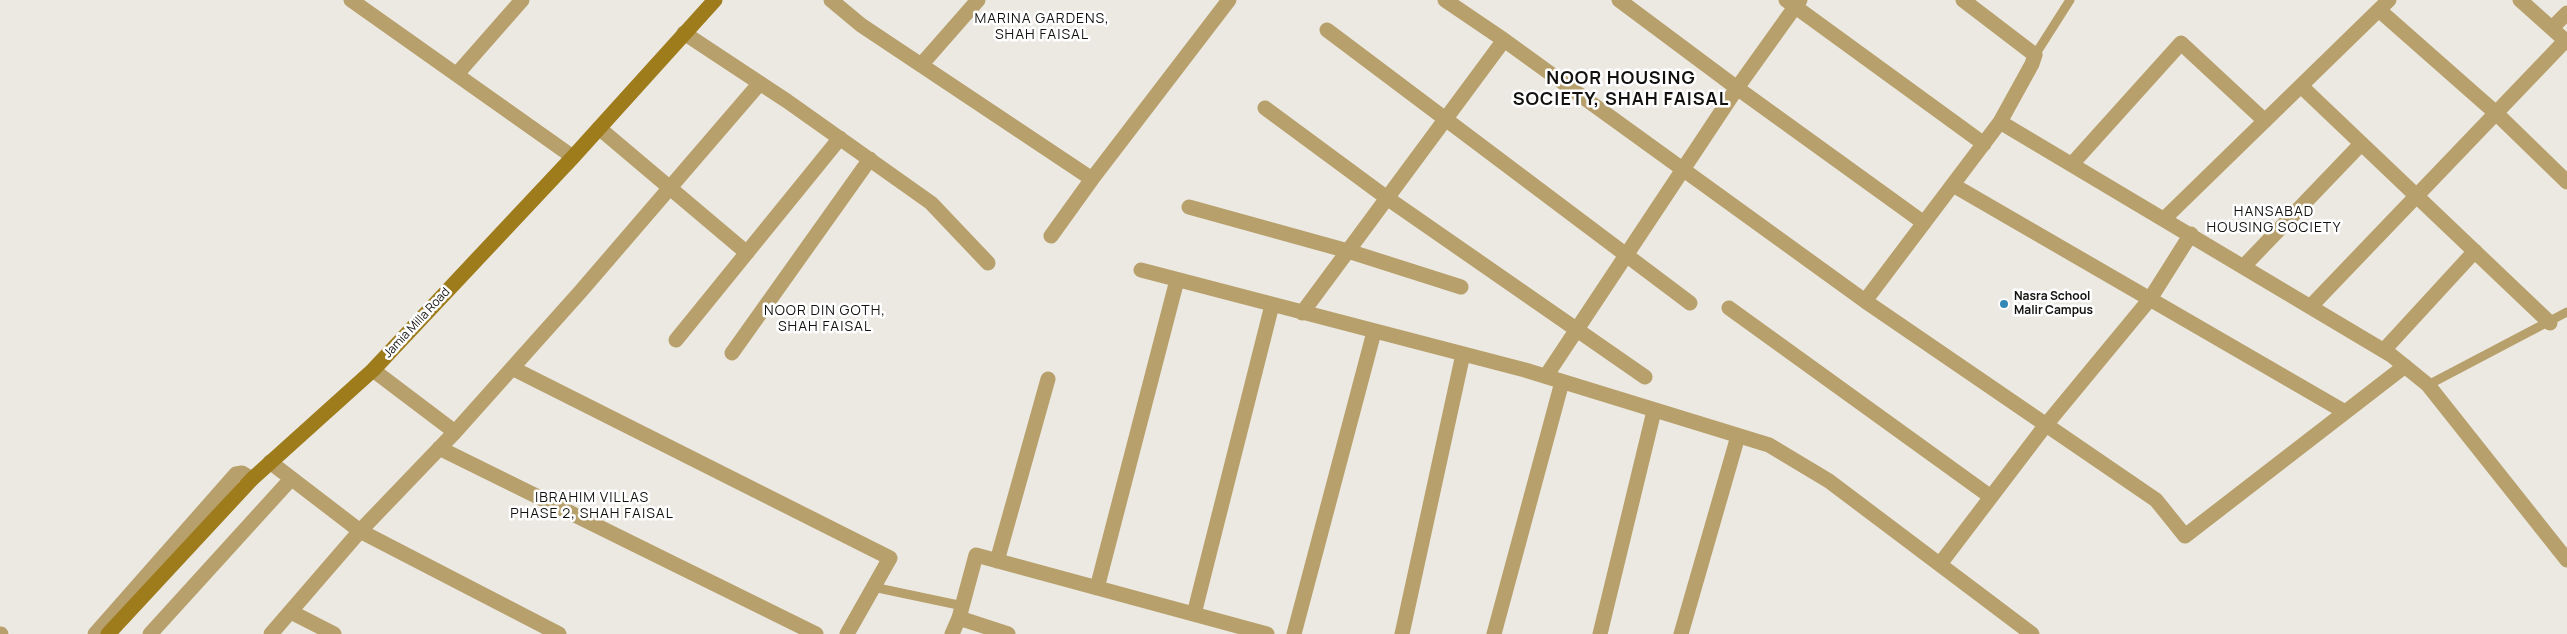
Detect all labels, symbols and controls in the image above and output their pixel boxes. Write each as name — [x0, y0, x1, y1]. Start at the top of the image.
district label: MARINA GARDENS, SHAH FAISAL — [973, 11, 1111, 44]
district label: NOOR HOUSING SOCIETY, SHAH FAISAL — [1510, 68, 1732, 110]
district label: HANSABAD HOUSING SOCIETY — [2205, 204, 2343, 236]
street label: Jamia Milla Road — [381, 285, 453, 361]
place label: Nasra School Malir Campus — [2014, 290, 2093, 318]
marker: Nasra School Malir Campus — [1998, 298, 2010, 310]
district label: NOOR DIN GOTH, SHAH FAISAL — [762, 303, 888, 336]
district label: IBRAHIM VILLAS PHASE 2, SHAH FAISAL — [508, 490, 676, 522]

